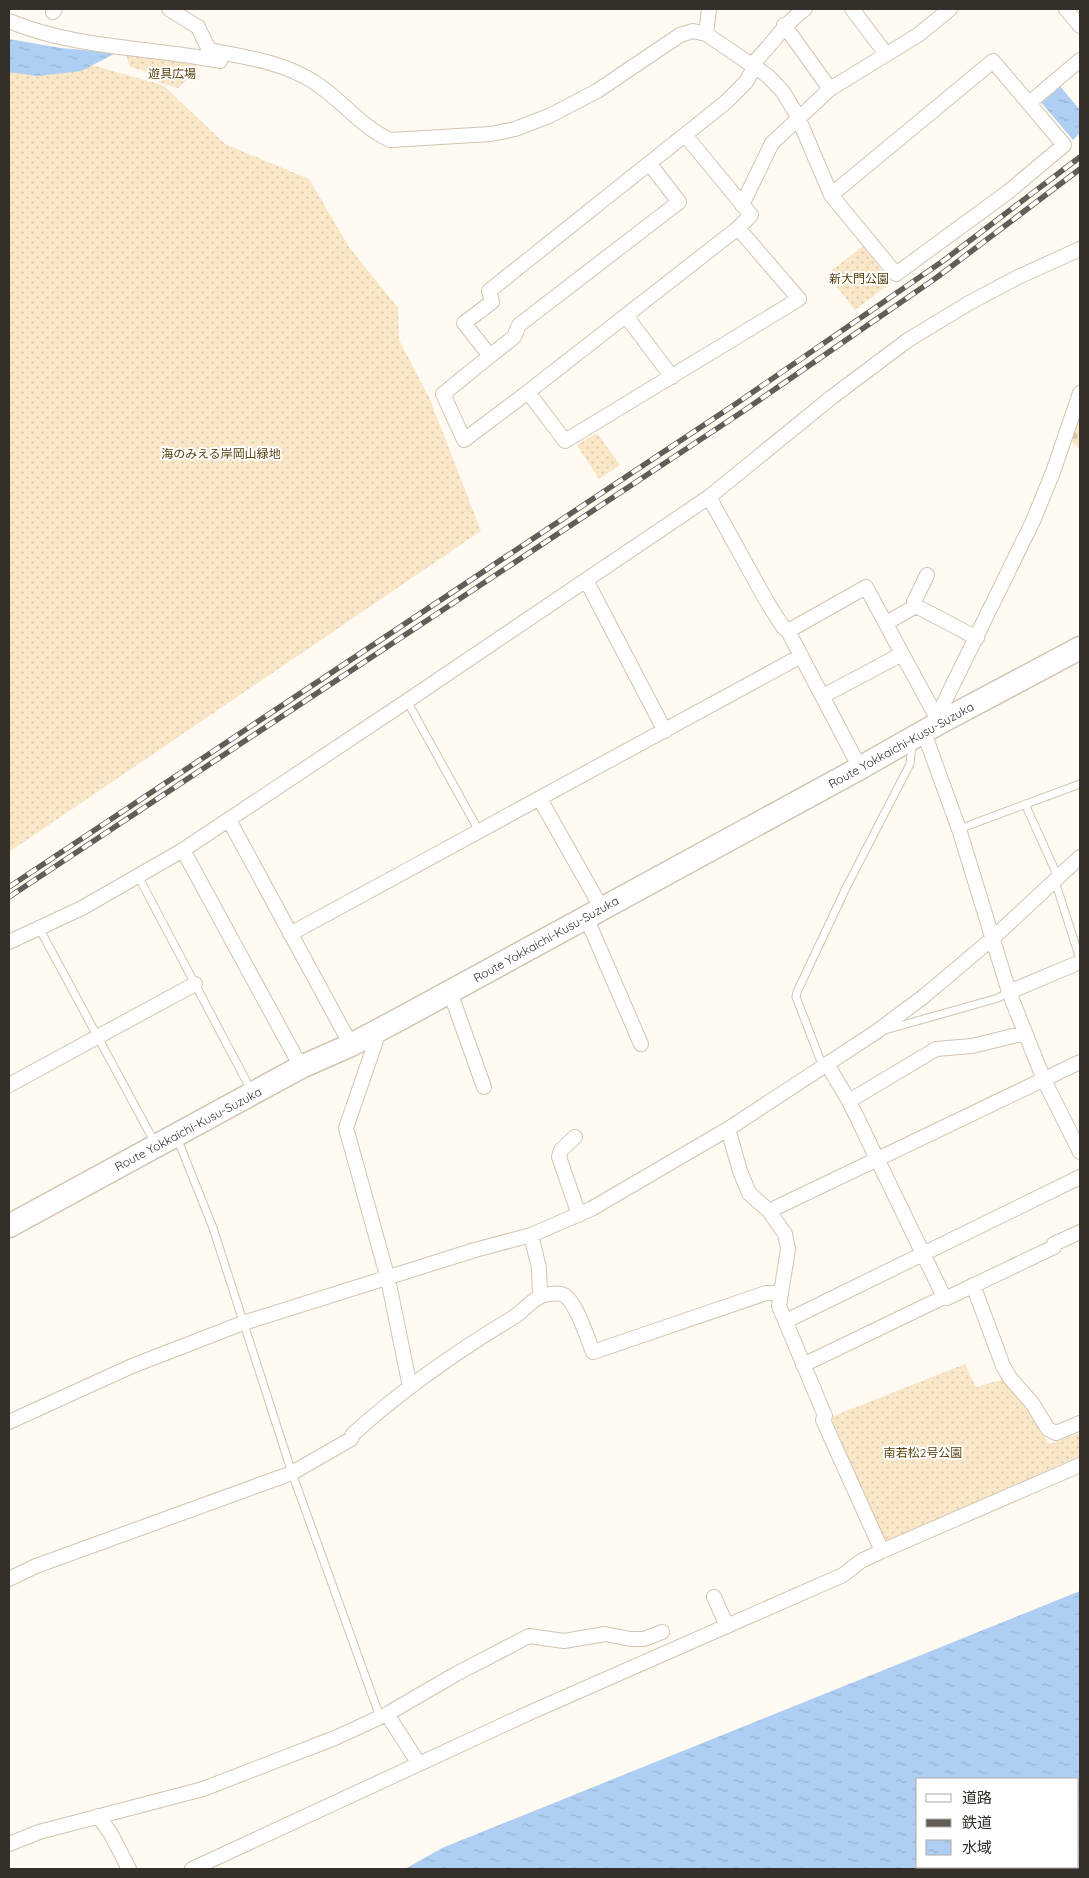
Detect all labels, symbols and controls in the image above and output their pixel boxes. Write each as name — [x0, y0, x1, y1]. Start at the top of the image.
park label: 遊具広場 — [148, 66, 196, 81]
park label: 新大門公園 — [829, 271, 889, 286]
park label: 海のみえる岸岡山緑地 — [161, 446, 281, 461]
street label: Route Yokkaichi-Kusu-Suzuka — [826, 699, 976, 791]
street label: Route Yokkaichi-Kusu-Suzuka — [471, 893, 621, 985]
street label: Route Yokkaichi-Kusu-Suzuka — [112, 1084, 264, 1174]
park label: 南若松2号公園 — [884, 1445, 962, 1460]
legend — [916, 1778, 1079, 1868]
text: 道路 — [962, 1788, 992, 1807]
text: 鉄道 — [962, 1813, 992, 1832]
text: 水域 — [962, 1838, 992, 1857]

